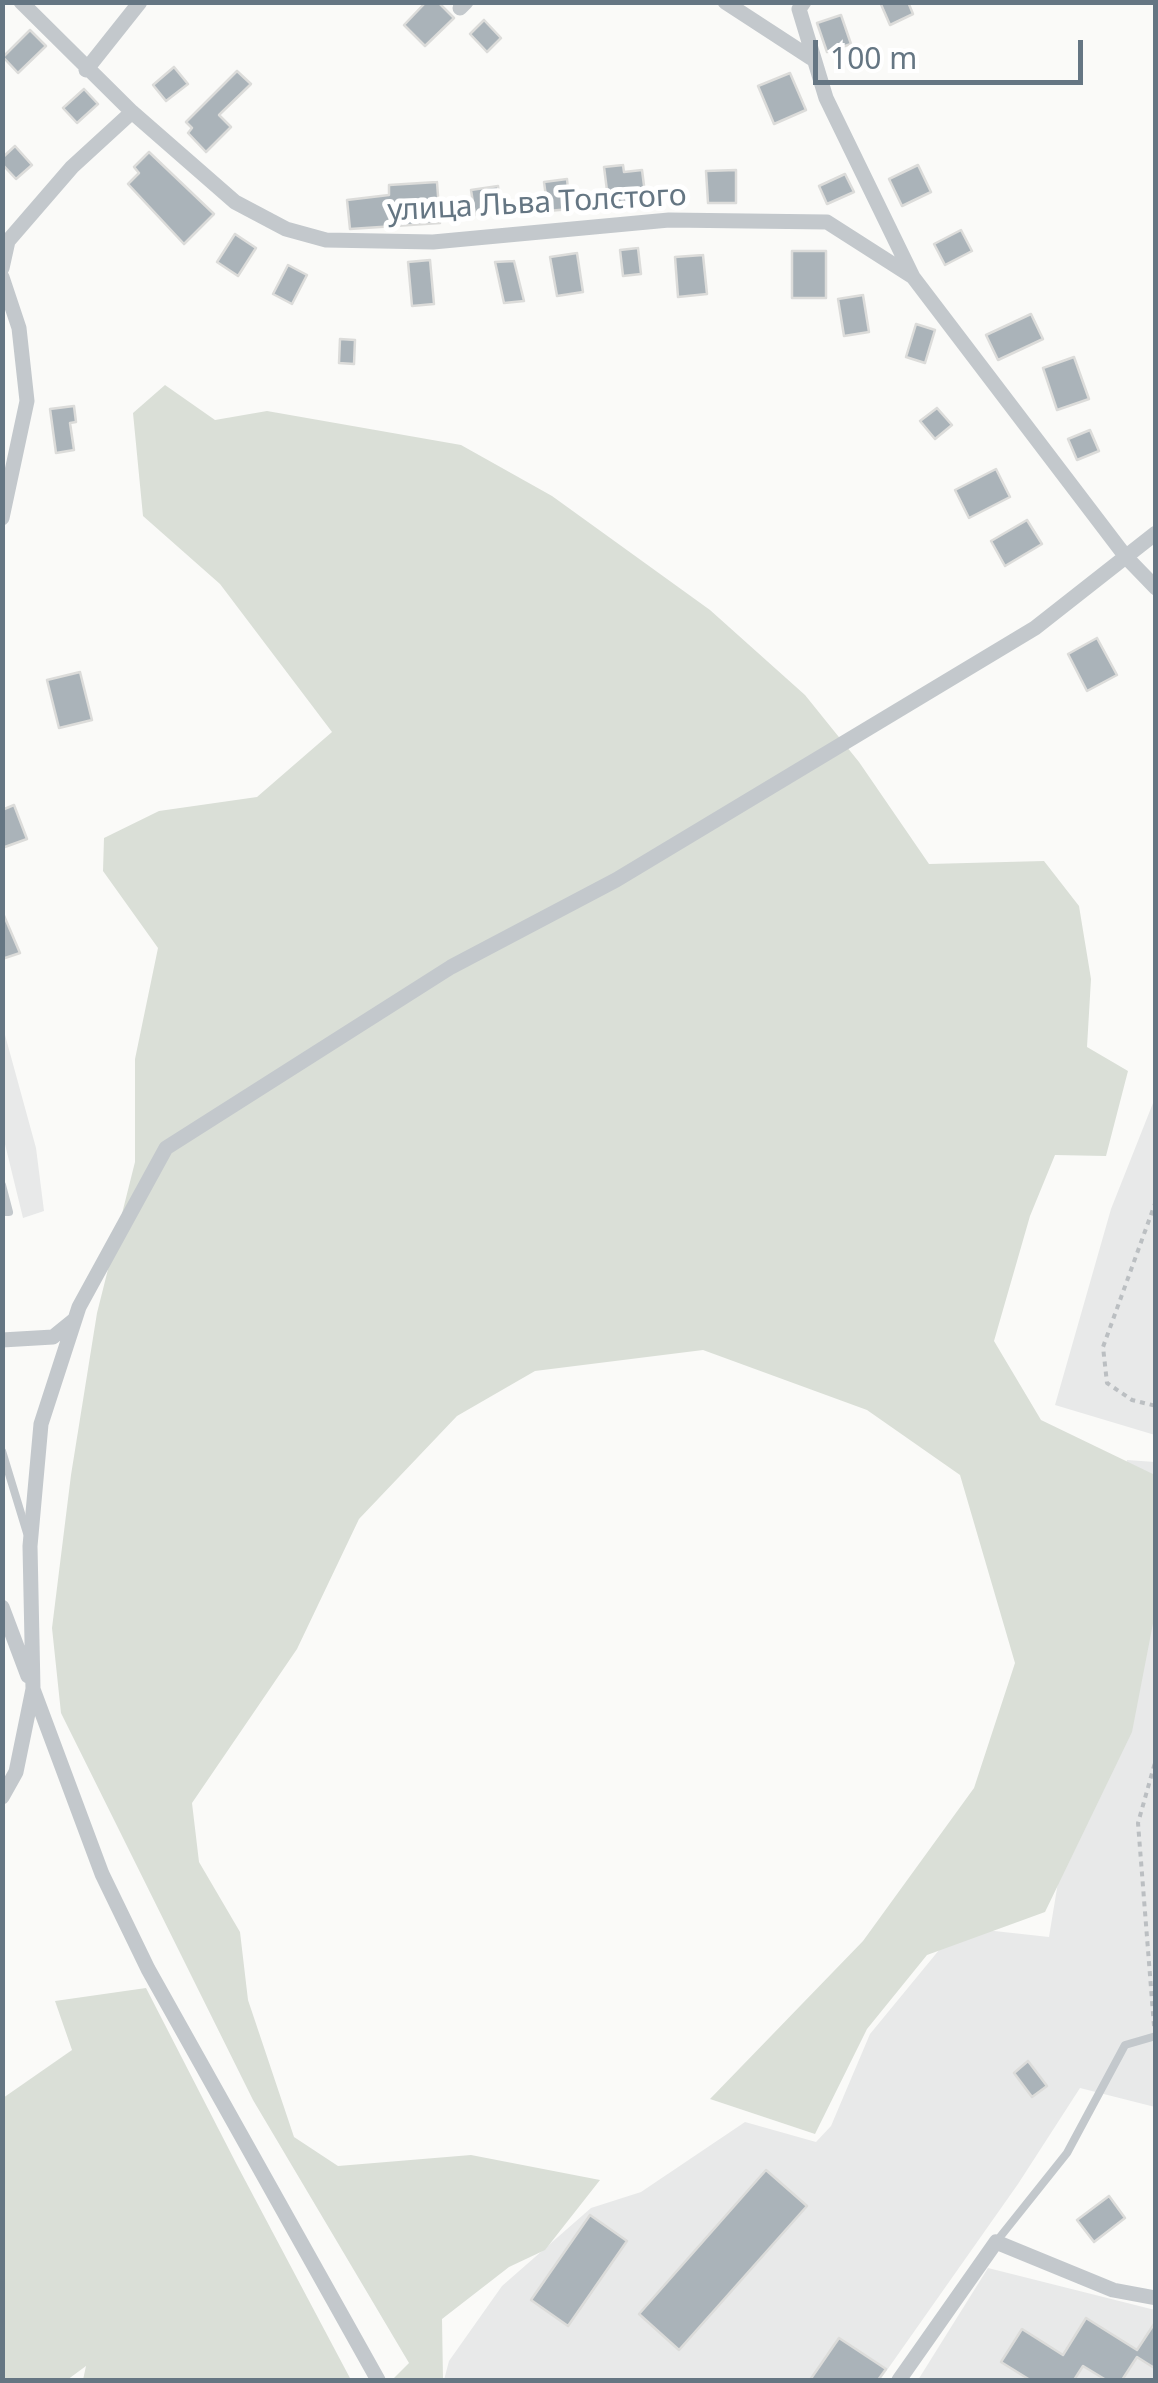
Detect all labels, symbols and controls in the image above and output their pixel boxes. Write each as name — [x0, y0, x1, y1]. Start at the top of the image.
scale bar — [818, 20, 1088, 82]
text: 100 m — [830, 37, 917, 78]
street label: улица Льва Толстого — [387, 178, 687, 230]

